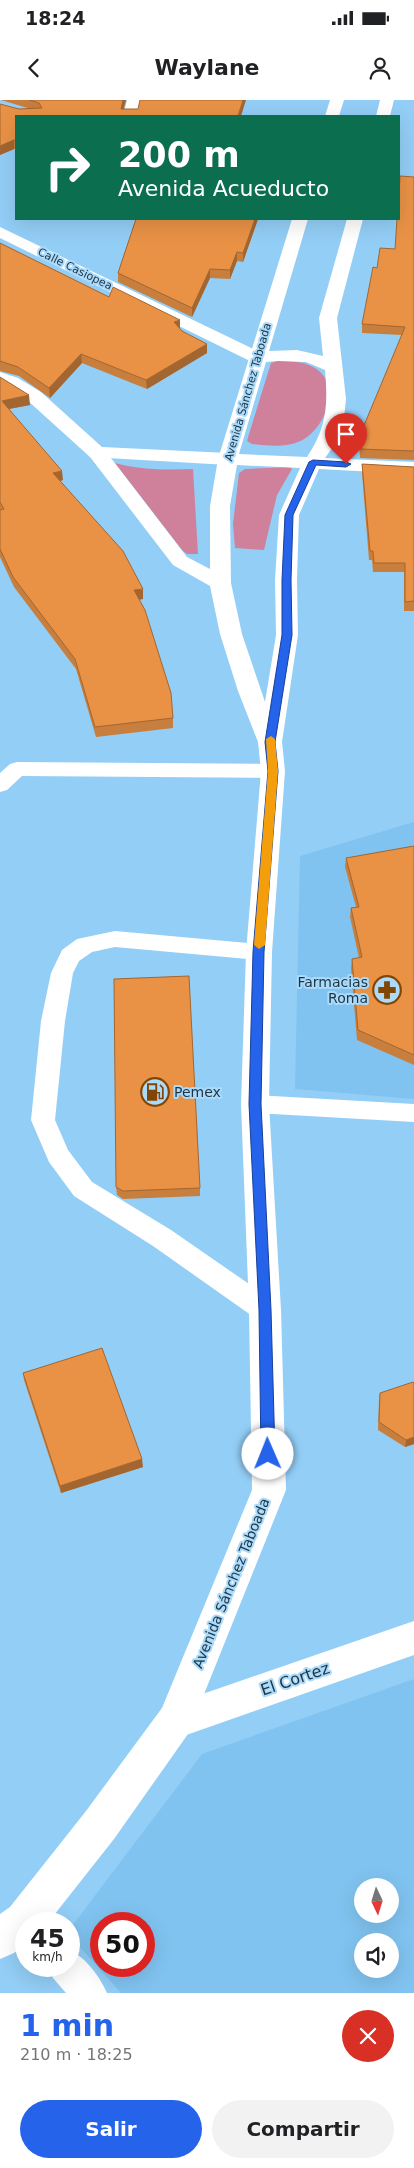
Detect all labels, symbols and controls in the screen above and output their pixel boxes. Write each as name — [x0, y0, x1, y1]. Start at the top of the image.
text: 18:24 — [25, 7, 85, 29]
icon: back — [20, 54, 48, 82]
icon: person — [366, 54, 394, 82]
text: Waylane — [155, 55, 259, 80]
icon: right — [35, 135, 100, 200]
text: 200 m — [118, 135, 240, 175]
text: Avenida Acueducto — [118, 176, 329, 201]
street label: Calle Casiopea — [36, 245, 114, 293]
street label: Avenida Sánchez Taboada — [222, 321, 274, 463]
pin — [325, 413, 367, 464]
icon: arrive — [332, 420, 360, 448]
place label: Farmacias Roma — [297, 974, 368, 1006]
pharmacy icon: Farmacias Roma — [372, 975, 402, 1005]
fuel station icon: Pemex — [140, 1077, 170, 1107]
place label: Pemex — [174, 1084, 221, 1100]
position arrow — [241, 1427, 293, 1479]
street label: Avenida Sánchez Taboada — [189, 1496, 273, 1670]
street label: El Cortez — [258, 1658, 332, 1700]
north arrow — [354, 1878, 399, 1922]
map controls — [354, 1878, 399, 1978]
speed limit sign: 50 — [90, 1912, 155, 1977]
text: 45 — [30, 1924, 65, 1953]
button: sound — [354, 1933, 399, 1978]
text: km/h — [32, 1950, 63, 1964]
text: 1 min — [20, 2008, 114, 2043]
button: close — [342, 2010, 394, 2062]
text: 210 m · 18:25 — [20, 2045, 133, 2064]
button: Salir — [20, 2100, 202, 2158]
button: Compartir — [212, 2100, 394, 2158]

